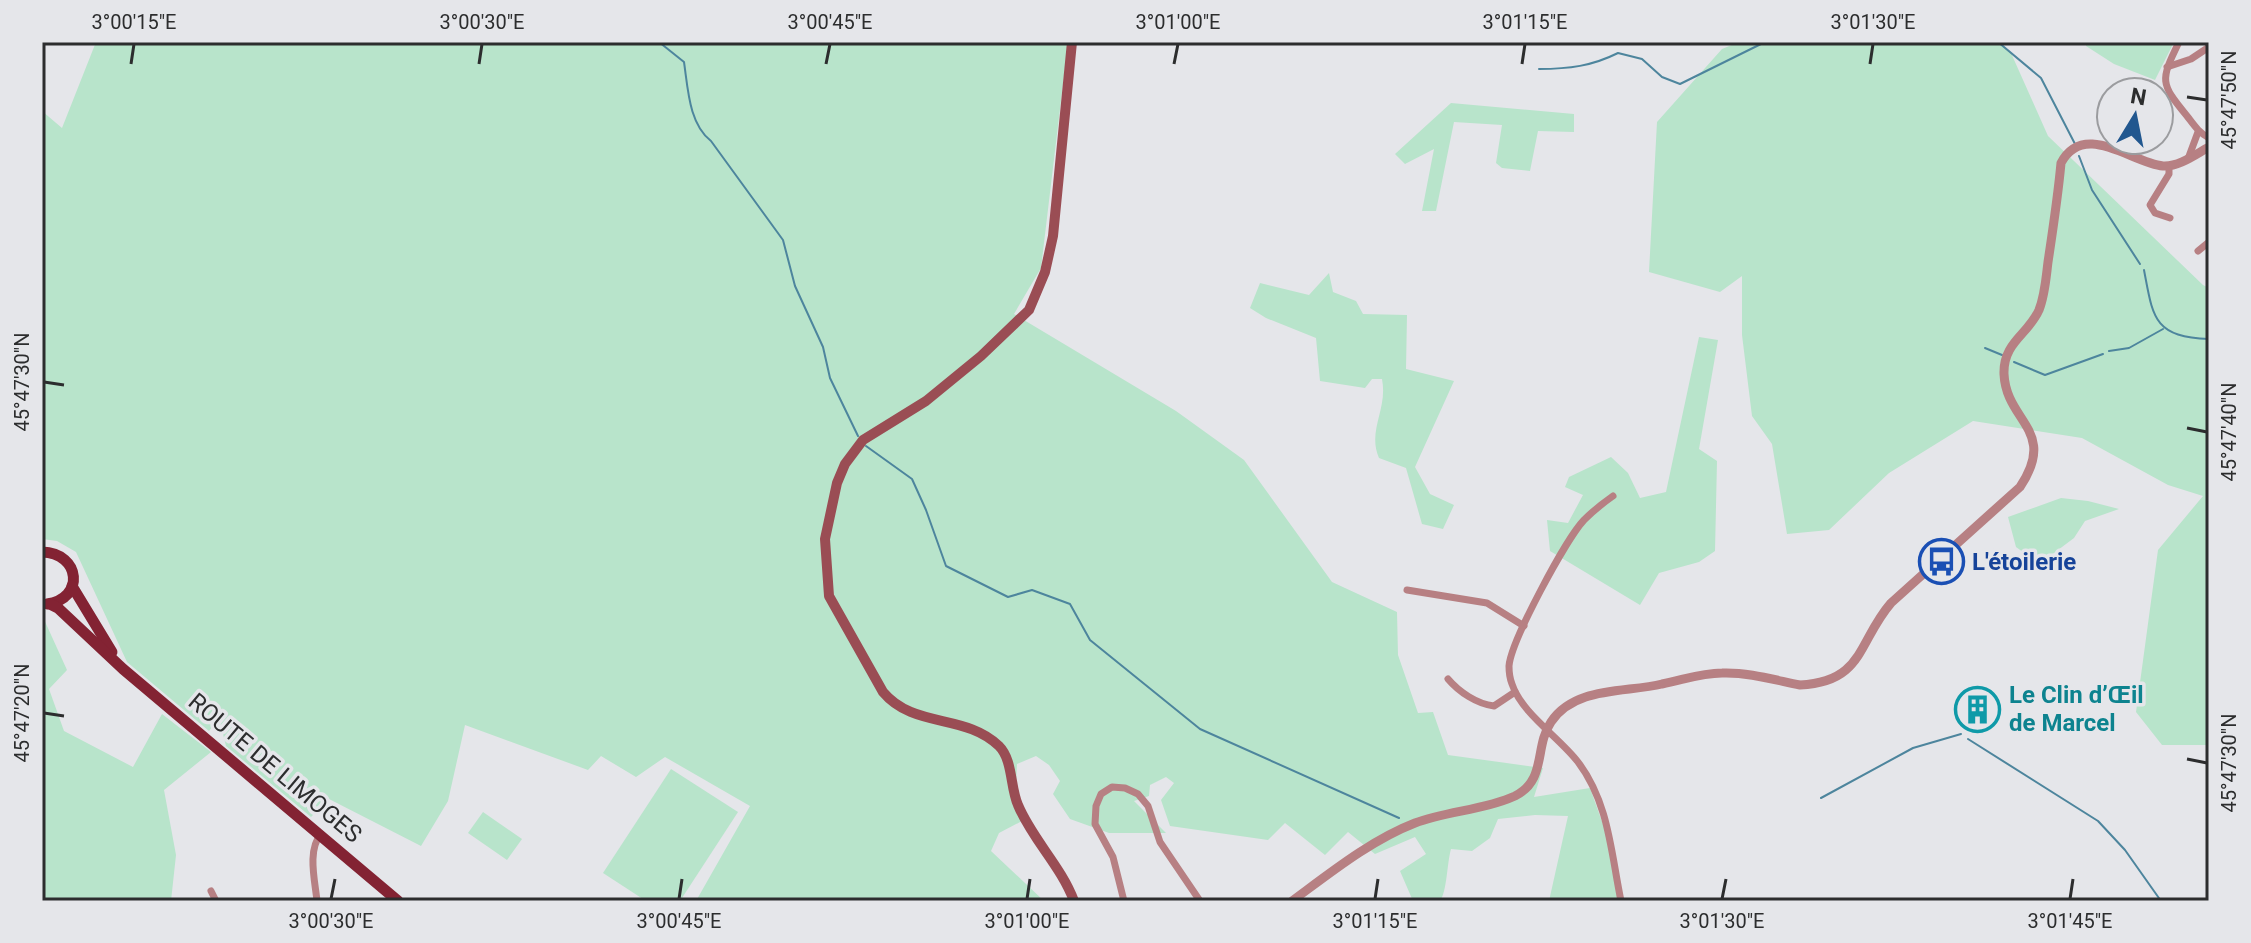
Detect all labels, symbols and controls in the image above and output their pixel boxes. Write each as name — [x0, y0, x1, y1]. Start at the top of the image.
text: 3°00'15"E — [92, 10, 176, 34]
text: 3°00'30"E — [440, 10, 524, 34]
text: 3°00'45"E — [788, 10, 872, 34]
text: 3°01'00"E — [1136, 10, 1220, 34]
text: 3°01'15"E — [1483, 10, 1567, 34]
text: 3°01'30"E — [1831, 10, 1915, 34]
text: 45°47'50"N — [2217, 50, 2241, 150]
north arrow — [2095, 76, 2175, 156]
text: N — [2129, 83, 2148, 110]
text: 45°47'30"N — [10, 332, 34, 432]
text: 45°47'40"N — [2217, 382, 2241, 482]
bus stop icon: L'étoilerie — [1917, 538, 1965, 586]
place label: L'étoilerie — [1972, 548, 2076, 576]
text: 45°47'20"N — [10, 663, 34, 763]
place label: Le Clin d’Œil de Marcel — [2009, 681, 2144, 737]
building icon: Le Clin d’Œil de Marcel — [1954, 685, 2002, 733]
street label: ROUTE DE LIMOGES — [183, 687, 367, 849]
text: 45°47'30"N — [2217, 713, 2241, 813]
text: 3°00'30"E — [289, 909, 373, 933]
text: 3°00'45"E — [637, 909, 721, 933]
text: 3°01'00"E — [985, 909, 1069, 933]
text: 3°01'15"E — [1333, 909, 1417, 933]
text: 3°01'30"E — [1680, 909, 1764, 933]
text: 3°01'45"E — [2028, 909, 2112, 933]

